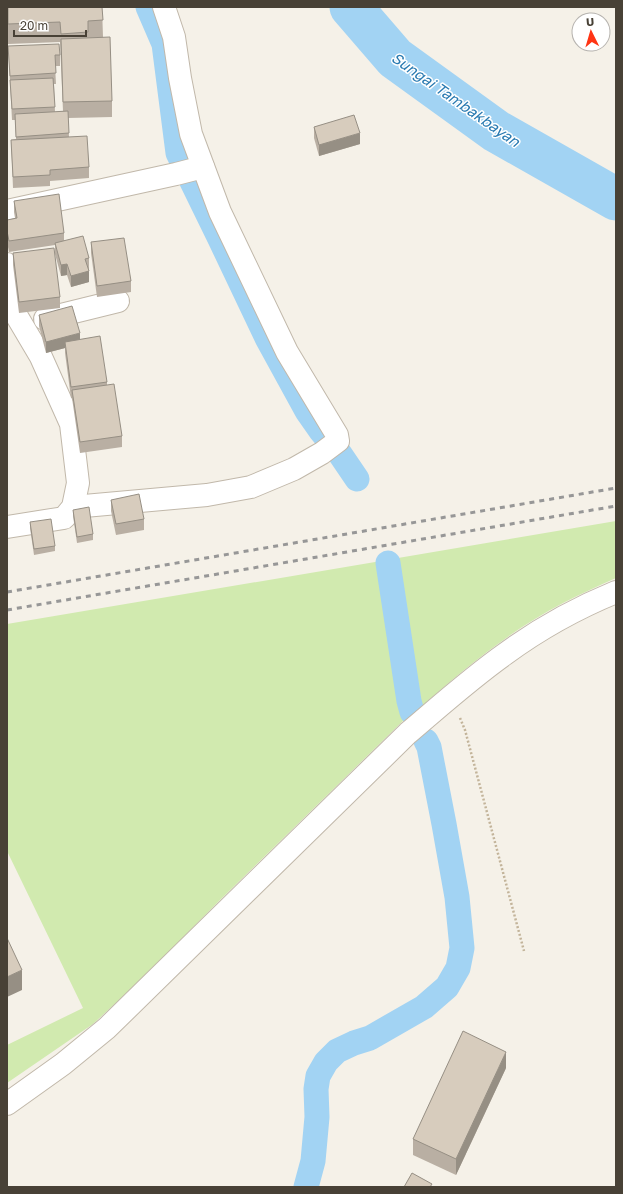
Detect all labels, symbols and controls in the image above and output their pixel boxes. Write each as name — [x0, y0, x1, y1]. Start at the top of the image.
scale bar — [14, 12, 86, 38]
north arrow — [571, 12, 611, 52]
text: U — [586, 15, 595, 28]
text: 20 m — [20, 18, 48, 33]
water label: Sungai Tambakbayan — [388, 48, 524, 151]

